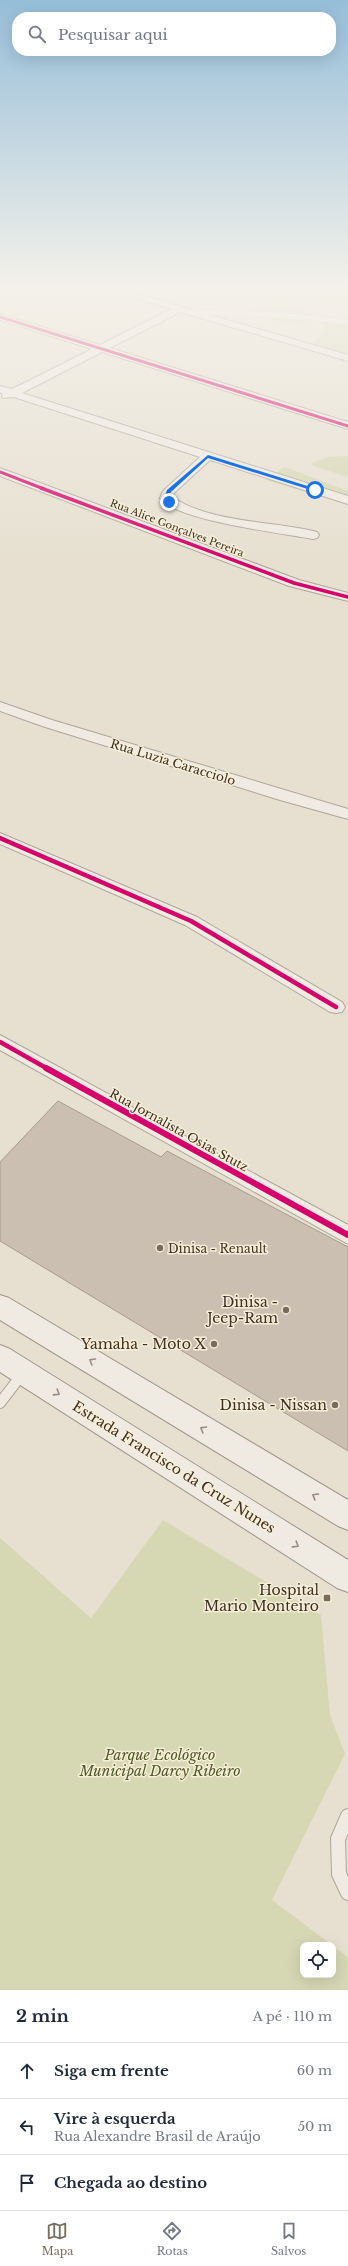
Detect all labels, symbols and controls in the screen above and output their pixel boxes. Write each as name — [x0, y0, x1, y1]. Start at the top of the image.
search box — [12, 12, 336, 56]
icon: search — [26, 23, 48, 45]
text: Pesquisar aqui — [58, 25, 168, 44]
route start — [306, 481, 324, 499]
route end — [160, 493, 178, 511]
street label: Rua Alice Gonçalves Pereira — [108, 496, 246, 560]
street label: Rua Luzia Caracciolo — [109, 736, 238, 788]
street label: Rua Jornalista Osias Stutz — [107, 1086, 251, 1175]
place label: Dinisa - Renault — [168, 1241, 268, 1256]
marker: Dinisa - Renault — [155, 1243, 165, 1253]
place label: Dinisa - Jeep-Ram — [205, 1293, 278, 1327]
marker: Dinisa - Jeep-Ram — [281, 1305, 291, 1315]
place label: Yamaha - Moto X — [80, 1335, 207, 1353]
marker: Yamaha - Moto X — [209, 1339, 219, 1349]
one-way arrow — [89, 1359, 96, 1366]
one-way arrow — [52, 1388, 59, 1395]
place label: Dinisa - Nissan — [220, 1396, 327, 1414]
street label: Estrada Francisco da Cruz Nunes — [69, 1397, 279, 1537]
marker: Dinisa - Nissan — [330, 1400, 340, 1410]
one-way arrow — [200, 1426, 207, 1433]
one-way arrow — [312, 1493, 319, 1500]
one-way arrow — [292, 1540, 299, 1547]
place label: Hospital Mario Monteiro — [204, 1581, 319, 1615]
marker: Hospital Mario Monteiro — [322, 1593, 332, 1603]
park label: Parque Ecológico Municipal Darcy Ribeiro — [78, 1746, 241, 1780]
map controls — [300, 1942, 336, 1978]
button: locate — [300, 1942, 336, 1978]
text: 2 min — [16, 2006, 69, 2027]
text: A pé · 110 m — [253, 2008, 332, 2025]
icon: ahead — [16, 2060, 38, 2082]
text: Siga em frente — [54, 2061, 169, 2080]
text: 60 m — [297, 2062, 332, 2079]
text: Vire à esquerda — [54, 2109, 176, 2128]
icon: left — [16, 2116, 38, 2138]
text: 50 m — [298, 2118, 332, 2135]
text: Rua Alexandre Brasil de Araújo — [54, 2128, 261, 2145]
icon: arrive — [16, 2172, 38, 2194]
text: Chegada ao destino — [54, 2173, 207, 2192]
tab: Mapa — [42, 2220, 73, 2258]
tab: Rotas — [157, 2220, 188, 2258]
tab: Salvos — [271, 2220, 306, 2258]

